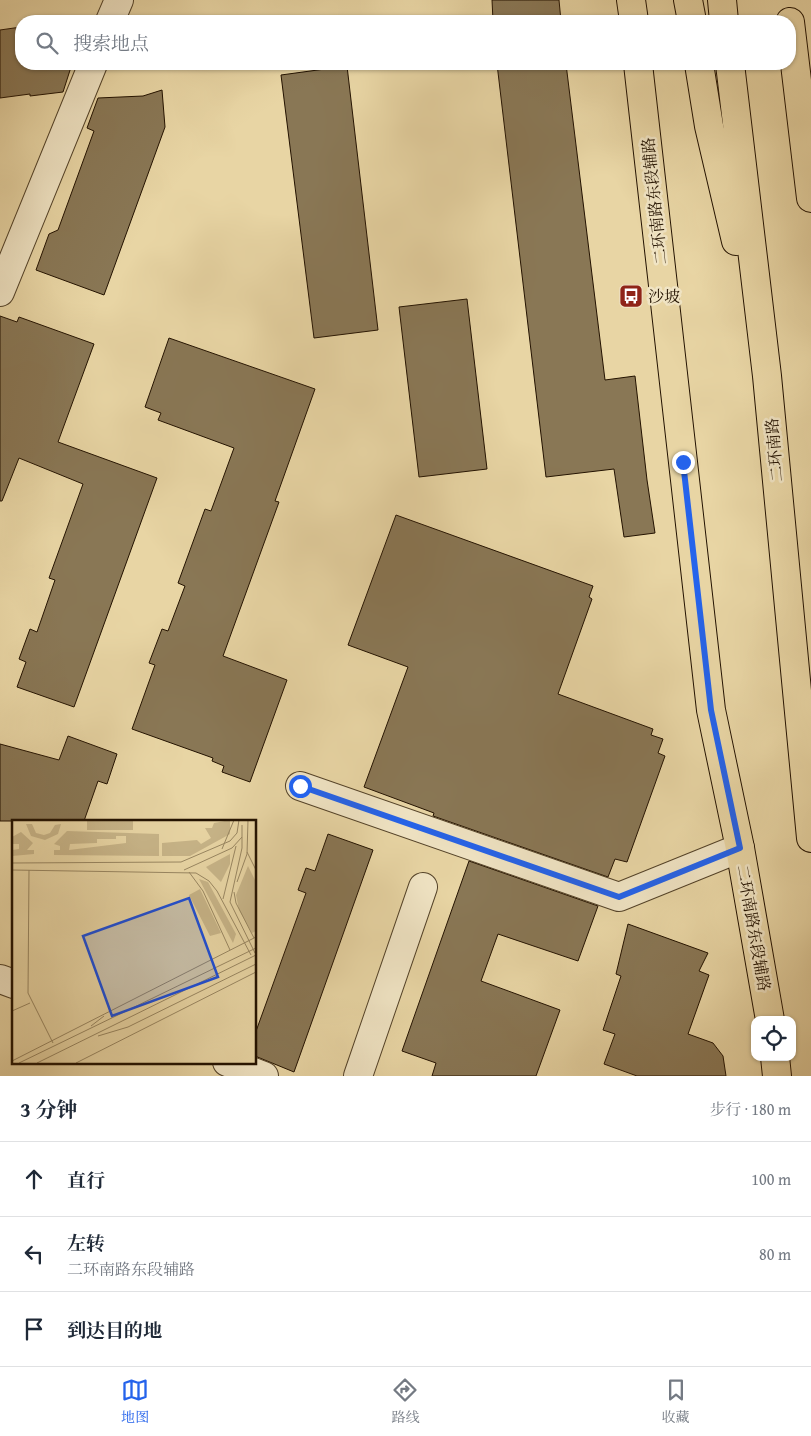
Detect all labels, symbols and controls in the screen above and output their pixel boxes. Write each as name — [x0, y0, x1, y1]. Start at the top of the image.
search box — [15, 15, 796, 70]
icon: search — [33, 29, 61, 57]
text: 搜索地点 — [73, 29, 149, 57]
street label: 二环南路东段辅路 — [635, 136, 673, 266]
bus stop icon: 沙坡 — [618, 283, 644, 309]
place label: 沙坡 — [648, 284, 680, 308]
street label: 二环南路 — [759, 417, 789, 483]
route end — [672, 451, 695, 474]
route start — [289, 775, 312, 798]
inset map — [12, 820, 256, 1064]
street label: 二环南路东段辅路 — [731, 863, 777, 993]
map controls — [751, 1016, 796, 1061]
button: locate — [751, 1016, 796, 1061]
text: 3 分钟 — [20, 1094, 78, 1125]
text: 步行 · 180 m — [710, 1097, 791, 1121]
icon: ahead — [20, 1165, 48, 1193]
text: 直行 — [67, 1166, 105, 1194]
text: 100 m — [751, 1167, 791, 1191]
text: 左转 — [67, 1229, 105, 1257]
icon: left — [20, 1240, 48, 1268]
text: 80 m — [759, 1242, 791, 1266]
text: 二环南路东段辅路 — [67, 1257, 195, 1281]
icon: arrive — [20, 1315, 48, 1343]
text: 到达目的地 — [67, 1316, 162, 1344]
tab: 地图 — [121, 1376, 149, 1427]
tab: 路线 — [391, 1376, 419, 1427]
tab: 收藏 — [662, 1376, 690, 1427]

